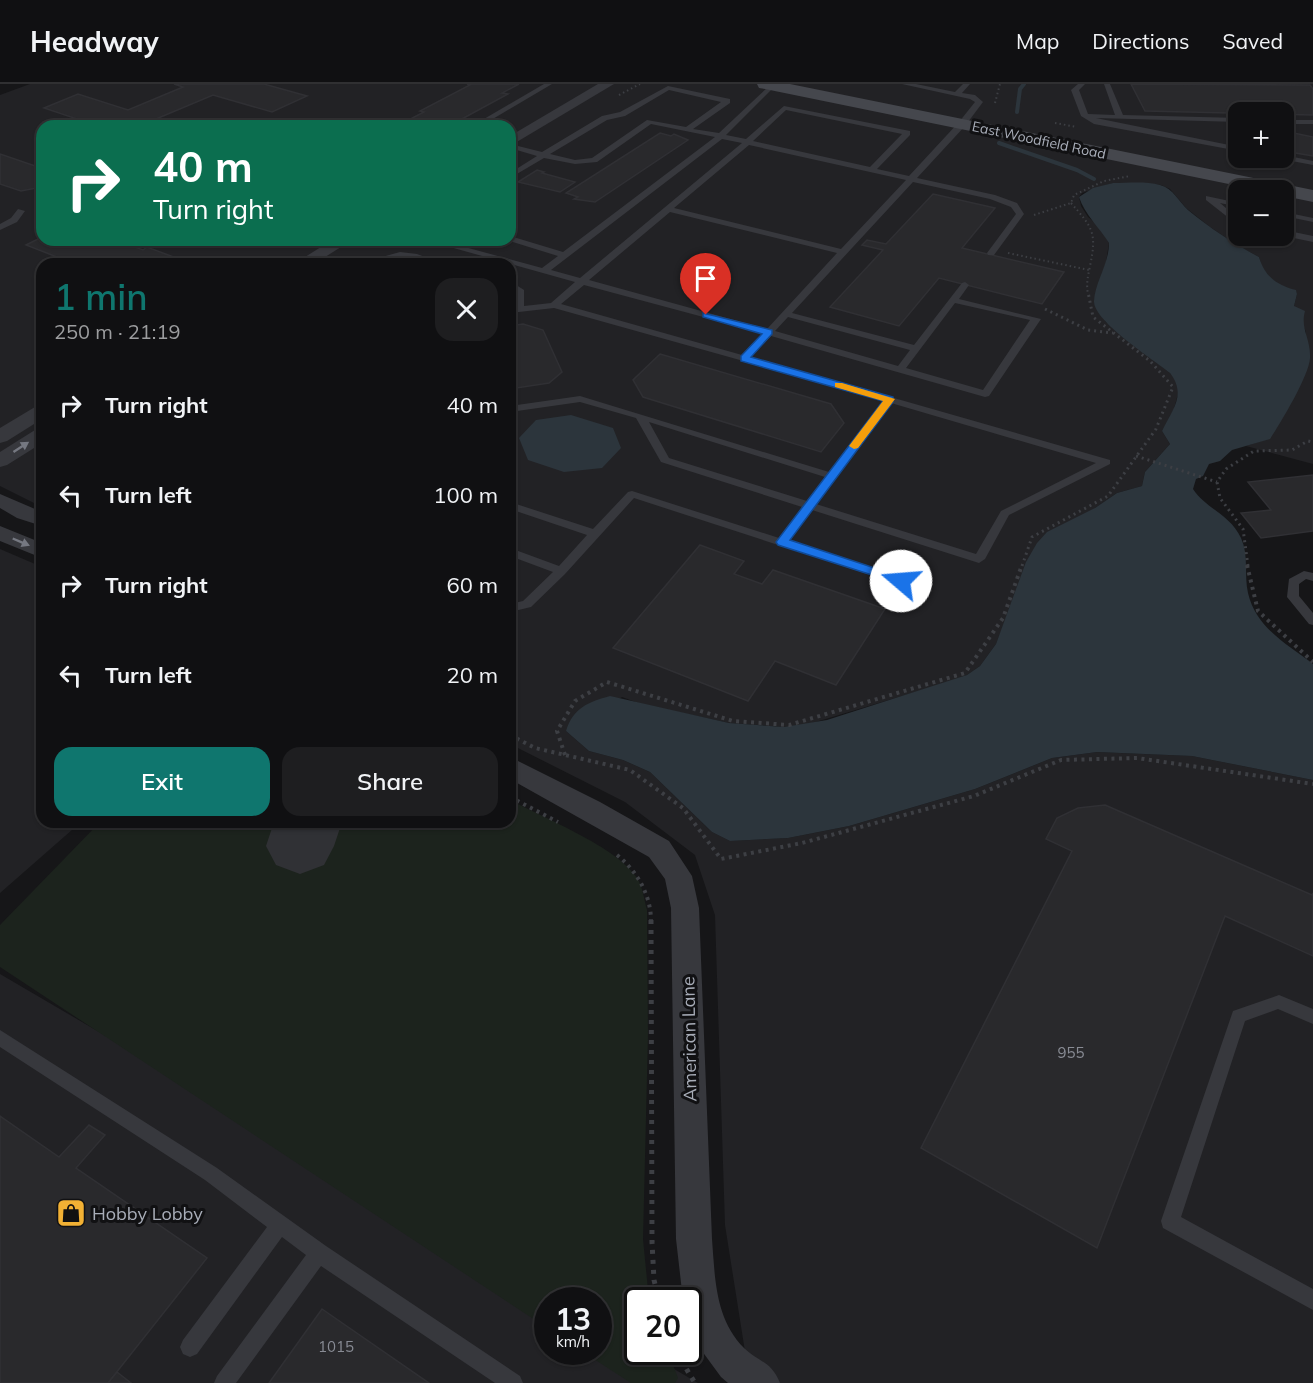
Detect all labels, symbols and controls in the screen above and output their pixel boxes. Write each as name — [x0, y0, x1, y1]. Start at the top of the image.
text: Headway — [30, 24, 159, 59]
text: Map — [1016, 28, 1059, 54]
text: Directions — [1092, 28, 1189, 54]
text: Saved — [1222, 28, 1283, 54]
map controls — [1228, 102, 1294, 246]
button: + — [1228, 102, 1294, 168]
street label: East Woodfield Road — [970, 117, 1108, 163]
text: 40 m — [153, 140, 253, 193]
icon: right — [54, 144, 132, 222]
button: − — [1228, 180, 1294, 246]
text: Turn right — [153, 192, 273, 226]
pin — [680, 253, 731, 315]
icon: arrive — [689, 262, 722, 295]
text: 1 min — [54, 274, 148, 319]
button: close — [435, 278, 498, 341]
text: 250 m · 21:19 — [54, 319, 180, 344]
icon: right — [54, 389, 87, 422]
text: Turn right — [105, 391, 208, 419]
text: 40 m — [447, 391, 498, 419]
one-way arrow — [13, 442, 29, 453]
icon: left — [54, 479, 87, 512]
text: Turn left — [105, 481, 192, 509]
text: 100 m — [433, 481, 498, 509]
one-way arrow — [12, 538, 30, 547]
position arrow — [869, 549, 933, 613]
icon: right — [54, 569, 87, 602]
text: Turn right — [105, 571, 208, 599]
text: 60 m — [447, 571, 498, 599]
icon: left — [54, 659, 87, 692]
text: Turn left — [105, 661, 192, 689]
text: 20 m — [447, 661, 498, 689]
button: Exit — [54, 747, 270, 816]
button: Share — [282, 747, 498, 816]
street label: American Lane — [676, 976, 702, 1102]
house number: 955 — [1057, 1043, 1085, 1062]
shop icon: Hobby Lobby — [55, 1197, 87, 1229]
place label: Hobby Lobby — [92, 1202, 203, 1225]
speed limit sign: 20 — [624, 1287, 702, 1365]
text: 13 — [555, 1300, 591, 1338]
text: km/h — [556, 1332, 590, 1351]
house number: 1015 — [318, 1337, 354, 1356]

